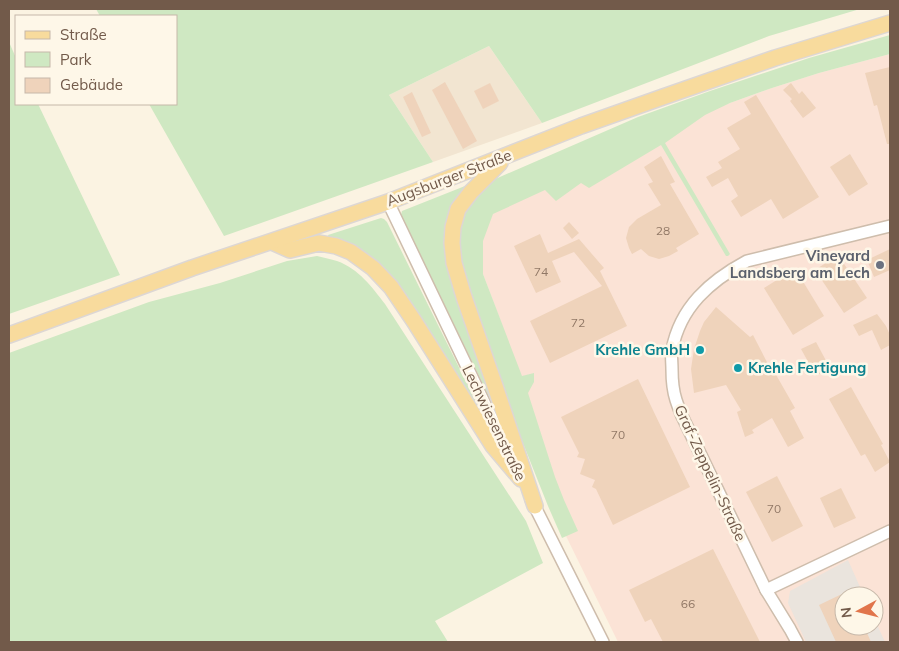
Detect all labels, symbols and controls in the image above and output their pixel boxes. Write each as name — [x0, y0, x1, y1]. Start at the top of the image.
legend — [15, 15, 178, 105]
text: Straße — [60, 25, 107, 44]
text: Park — [60, 50, 92, 69]
text: Gebäude — [60, 75, 123, 94]
street label: Augsburger Straße — [384, 145, 514, 210]
house number: 28 — [656, 223, 670, 238]
place label: Vineyard Landsberg am Lech — [730, 246, 870, 282]
marker: Vineyard Landsberg am Lech — [874, 259, 886, 271]
house number: 74 — [534, 264, 548, 279]
house number: 72 — [571, 315, 585, 330]
place label: Krehle GmbH — [595, 340, 690, 359]
marker: Krehle GmbH — [694, 344, 706, 356]
place label: Krehle Fertigung — [748, 358, 866, 377]
street label: Lechwiesenstraße — [458, 362, 531, 484]
marker: Krehle Fertigung — [732, 362, 744, 374]
street label: Graf-Zeppelin-Straße — [670, 402, 750, 544]
house number: 70 — [611, 427, 625, 442]
house number: 70 — [767, 501, 781, 516]
north arrow — [834, 586, 884, 636]
house number: 66 — [681, 596, 695, 611]
text: N — [837, 606, 856, 619]

